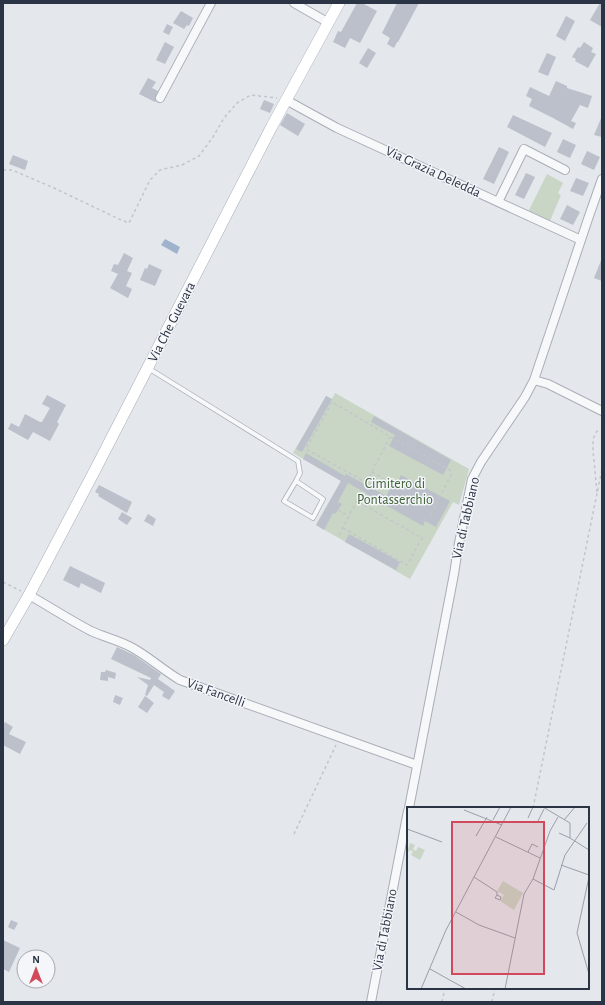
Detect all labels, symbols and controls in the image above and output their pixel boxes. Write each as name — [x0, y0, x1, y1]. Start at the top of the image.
street label: Via Grazia Deledda — [383, 144, 483, 200]
street label: Via Che Guevara — [146, 279, 198, 364]
street label: Via di Tabbiano — [450, 476, 482, 560]
park label: Cimitero di Pontasserchio — [357, 477, 433, 507]
street label: Via Fancelli — [185, 676, 247, 710]
inset map — [407, 807, 589, 989]
street label: Via di Tabbiano — [370, 887, 400, 972]
north arrow — [16, 949, 56, 989]
text: N — [32, 954, 40, 965]

